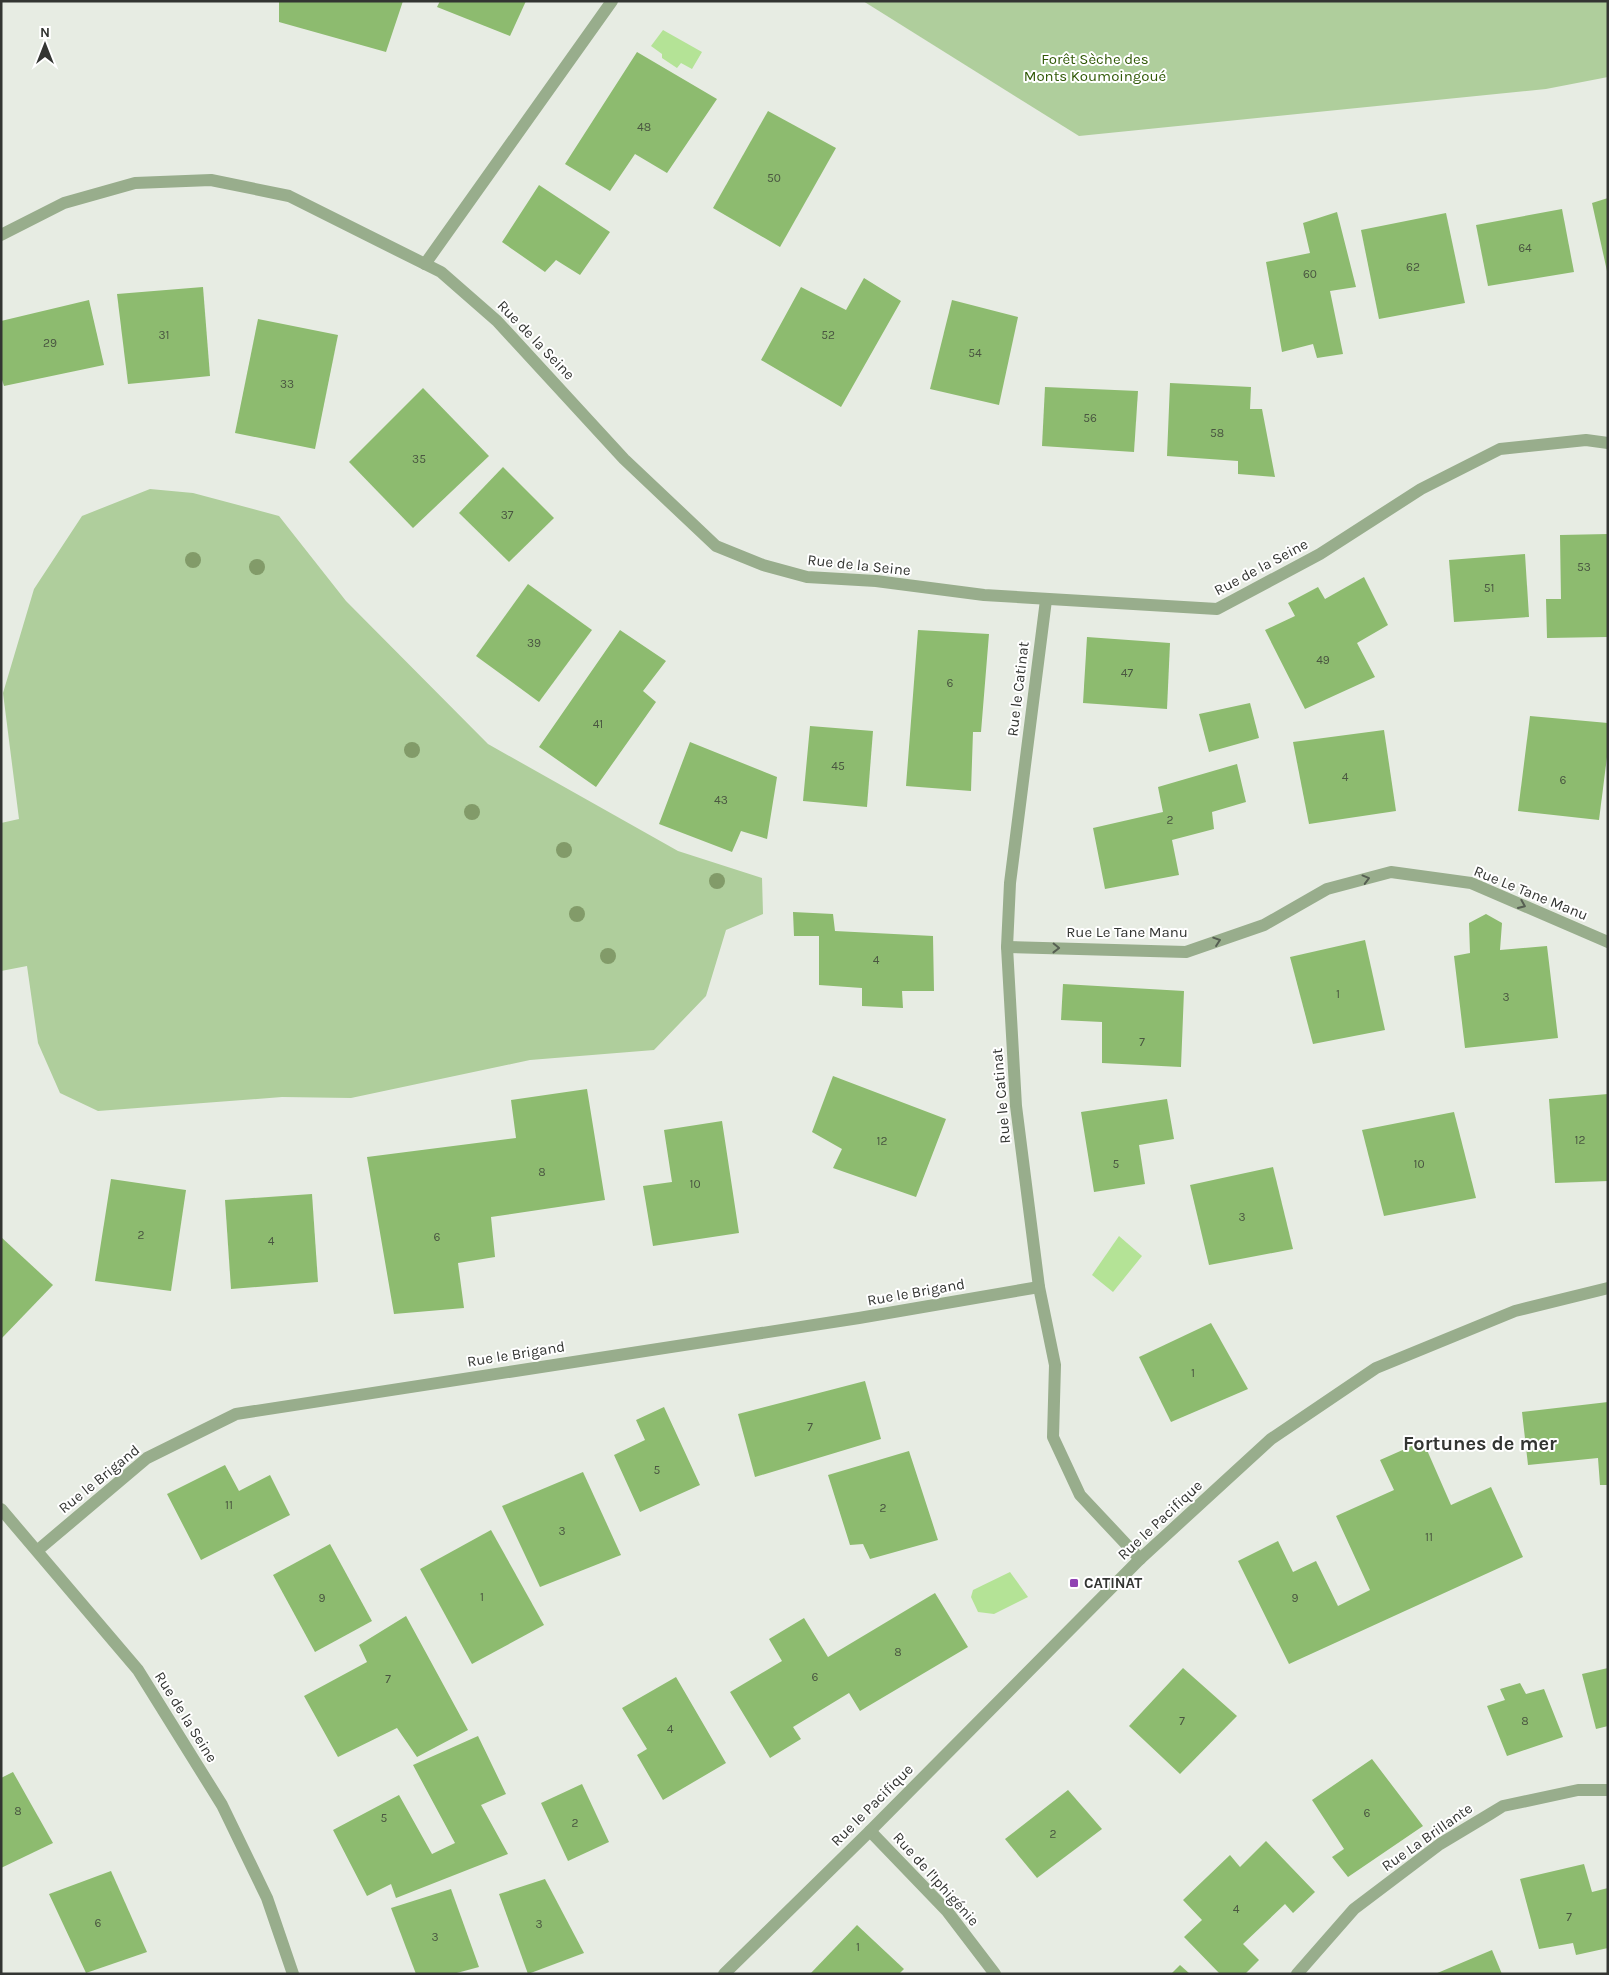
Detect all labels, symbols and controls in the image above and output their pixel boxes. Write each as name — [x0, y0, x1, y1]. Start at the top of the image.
north arrow — [20, 20, 70, 70]
text: N — [40, 24, 50, 41]
park label: Forêt Sèche des Monts Koumoingoué — [1024, 50, 1166, 85]
house number: 48 — [637, 120, 651, 134]
house number: 50 — [767, 171, 781, 185]
house number: 64 — [1518, 241, 1532, 255]
house number: 62 — [1406, 260, 1420, 274]
house number: 60 — [1303, 267, 1317, 281]
street label: Rue de la Seine — [494, 296, 578, 384]
house number: 31 — [158, 328, 170, 342]
house number: 52 — [821, 328, 835, 342]
house number: 29 — [43, 336, 57, 350]
house number: 54 — [968, 346, 982, 360]
house number: 33 — [280, 377, 294, 391]
house number: 56 — [1083, 411, 1097, 425]
house number: 58 — [1210, 426, 1224, 440]
house number: 35 — [412, 452, 426, 466]
house number: 37 — [501, 508, 514, 522]
street label: Rue de la Seine — [1211, 535, 1311, 599]
street label: Rue de la Seine — [806, 551, 912, 579]
house number: 53 — [1577, 560, 1591, 574]
house number: 51 — [1484, 581, 1494, 595]
house number: 39 — [527, 636, 541, 650]
street label: Rue le Catinat — [1003, 640, 1033, 737]
house number: 49 — [1316, 653, 1330, 667]
house number: 47 — [1121, 666, 1134, 680]
house number: 6 — [947, 676, 954, 690]
house number: 41 — [593, 717, 603, 731]
house number: 45 — [831, 759, 845, 773]
house number: 4 — [1342, 770, 1349, 784]
house number: 6 — [1560, 773, 1567, 787]
house number: 43 — [714, 793, 728, 807]
house number: 2 — [1167, 813, 1174, 827]
street label: Rue Le Tane Manu — [1471, 862, 1591, 924]
one-way arrow — [1361, 874, 1370, 885]
one-way arrow — [1517, 899, 1526, 910]
street label: Rue Le Tane Manu — [1066, 923, 1188, 941]
one-way arrow — [1212, 937, 1220, 947]
one-way arrow — [1052, 943, 1060, 953]
house number: 4 — [873, 953, 880, 967]
house number: 1 — [1336, 987, 1340, 1001]
house number: 3 — [1502, 990, 1510, 1004]
house number: 7 — [1139, 1035, 1145, 1049]
street label: Rue le Catinat — [988, 1047, 1014, 1144]
house number: 12 — [1575, 1133, 1586, 1147]
house number: 12 — [877, 1134, 888, 1148]
house number: 5 — [1113, 1157, 1120, 1171]
house number: 10 — [1413, 1157, 1425, 1171]
house number: 8 — [538, 1165, 546, 1179]
house number: 10 — [689, 1177, 701, 1191]
house number: 3 — [1238, 1210, 1246, 1224]
house number: 2 — [138, 1228, 145, 1242]
house number: 6 — [434, 1230, 441, 1244]
house number: 4 — [268, 1234, 275, 1248]
street label: Rue le Brigand — [866, 1275, 966, 1309]
street label: Rue le Brigand — [466, 1337, 566, 1371]
house number: 1 — [1191, 1366, 1195, 1380]
house number: 7 — [807, 1420, 813, 1434]
district label: Fortunes de mer — [1403, 1432, 1557, 1455]
street label: Rue le Brigand — [55, 1441, 143, 1517]
house number: 5 — [654, 1463, 661, 1477]
street label: Rue le Pacifique — [1114, 1476, 1206, 1564]
house number: 11 — [225, 1498, 233, 1512]
house number: 2 — [880, 1501, 887, 1515]
house number: 3 — [558, 1524, 566, 1538]
house number: 11 — [1425, 1530, 1433, 1544]
place label: CATINAT — [1084, 1574, 1142, 1592]
marker: CATINAT — [1068, 1577, 1080, 1589]
house number: 1 — [480, 1590, 484, 1604]
house number: 9 — [319, 1591, 326, 1605]
house number: 9 — [1292, 1591, 1299, 1605]
house number: 8 — [894, 1645, 902, 1659]
street label: Rue de la Seine — [151, 1668, 221, 1766]
house number: 6 — [812, 1670, 819, 1684]
house number: 7 — [385, 1672, 391, 1686]
house number: 7 — [1179, 1714, 1185, 1728]
house number: 8 — [1521, 1714, 1529, 1728]
house number: 4 — [667, 1722, 674, 1736]
street label: Rue le Pacifique — [827, 1760, 917, 1850]
street label: Rue La Brillante — [1378, 1799, 1476, 1875]
house number: 8 — [14, 1804, 22, 1818]
house number: 6 — [1364, 1806, 1371, 1820]
house number: 5 — [381, 1811, 388, 1825]
house number: 2 — [572, 1816, 579, 1830]
house number: 2 — [1050, 1827, 1057, 1841]
street label: Rue de l'Iphigénie — [889, 1828, 983, 1930]
house number: 4 — [1233, 1902, 1240, 1916]
house number: 7 — [1566, 1910, 1572, 1924]
house number: 6 — [95, 1916, 102, 1930]
house number: 3 — [535, 1917, 543, 1931]
house number: 3 — [431, 1930, 439, 1944]
house number: 1 — [856, 1940, 860, 1954]

